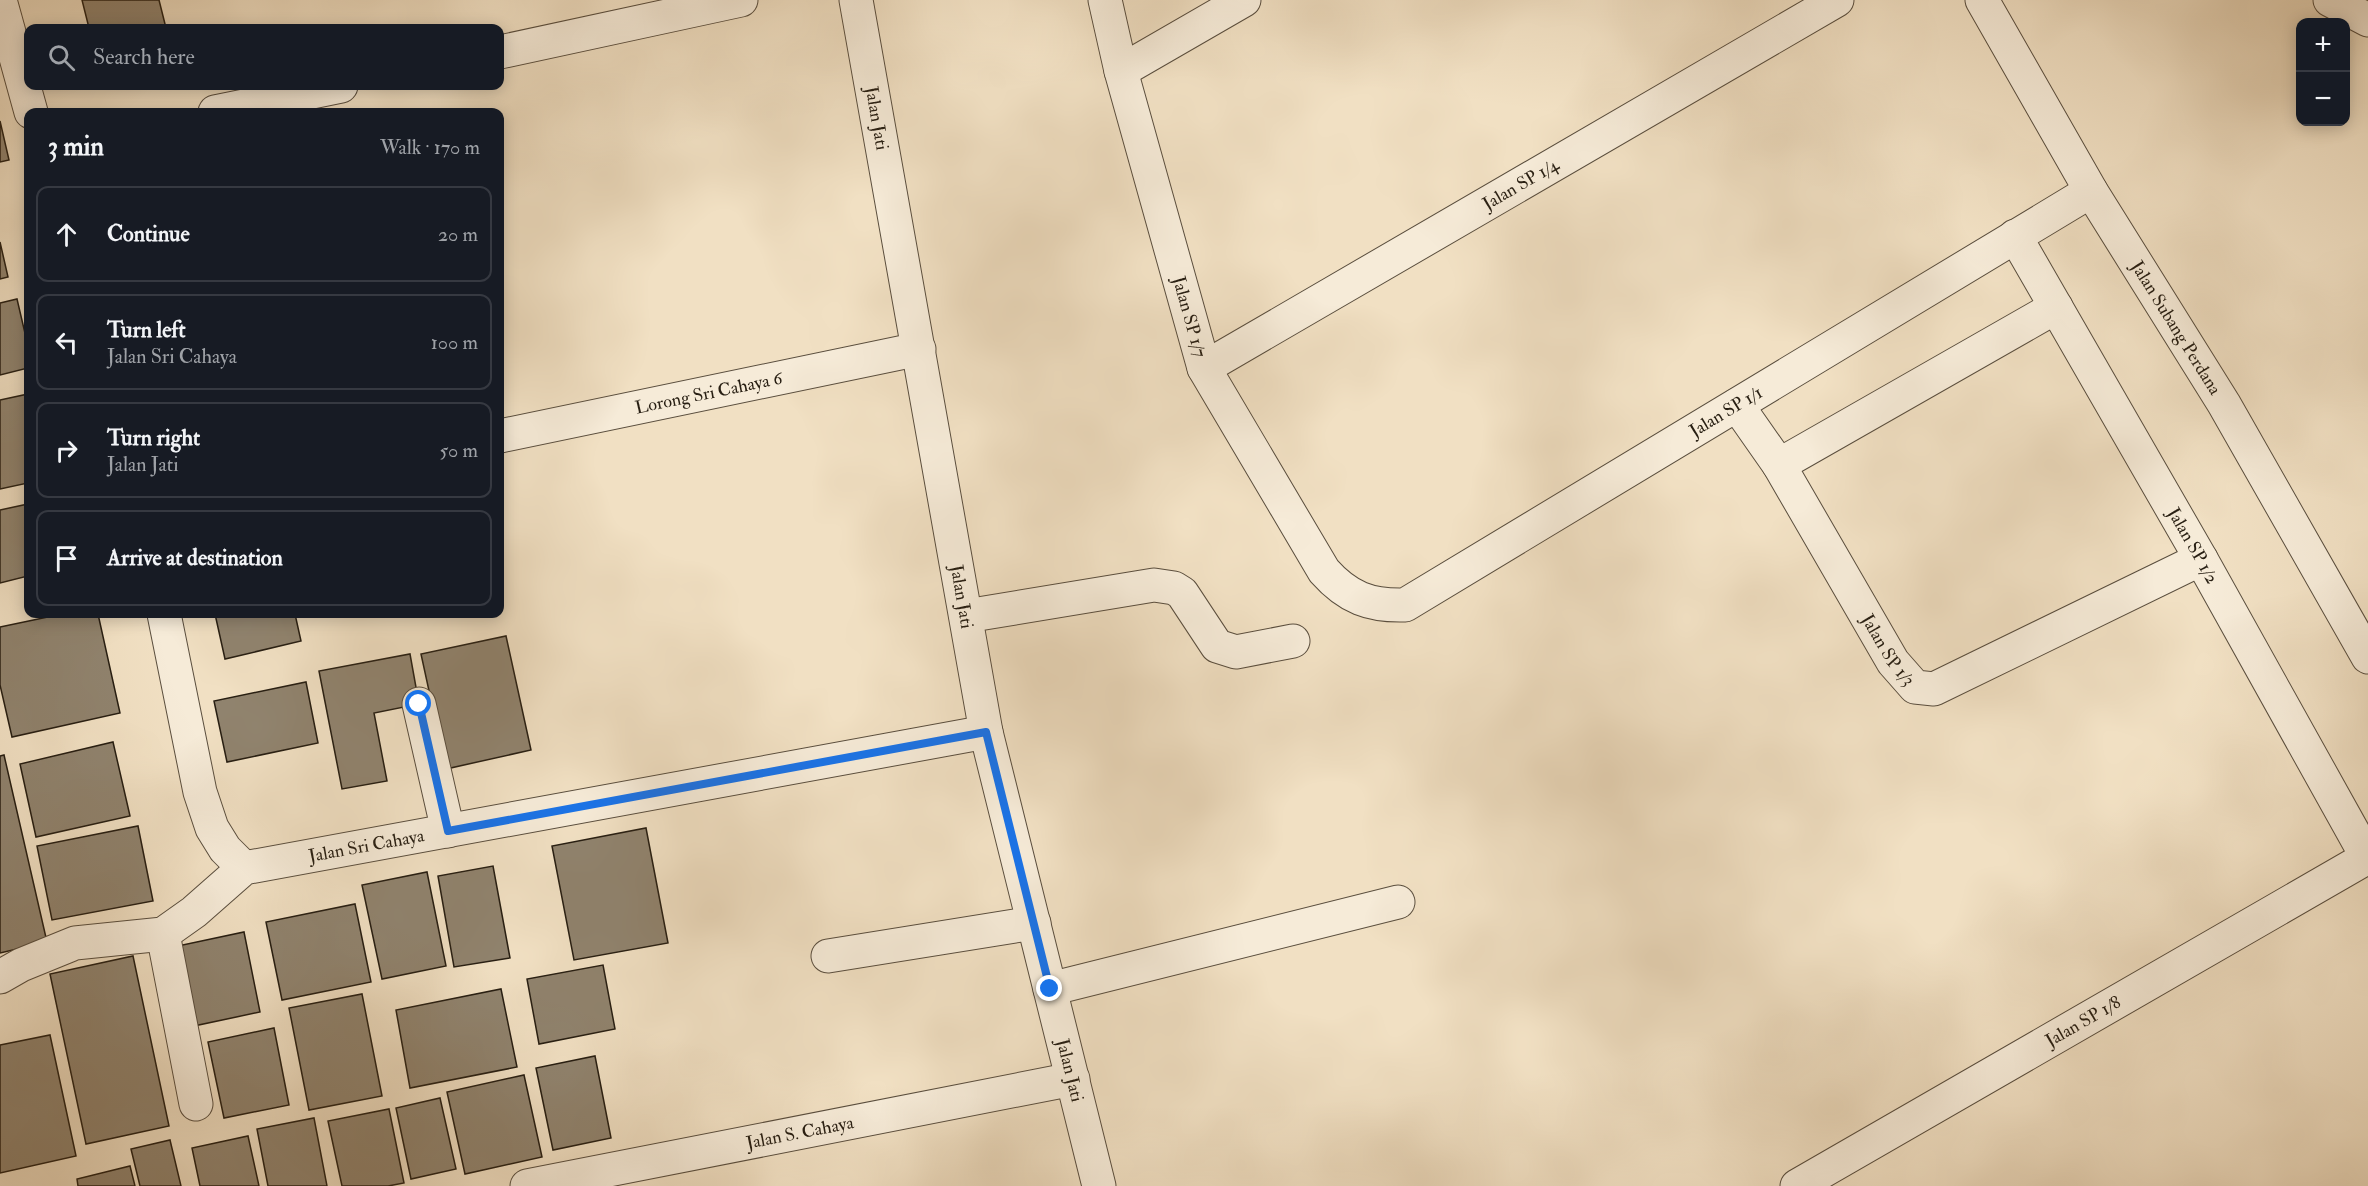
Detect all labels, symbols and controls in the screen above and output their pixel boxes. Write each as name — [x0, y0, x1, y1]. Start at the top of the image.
map controls — [2296, 18, 2350, 126]
button: + — [2296, 18, 2350, 72]
search box — [24, 24, 504, 90]
icon: search — [45, 41, 78, 74]
text: Search here — [93, 43, 195, 71]
button: − — [2296, 72, 2350, 126]
street label: Jalan Jati — [860, 83, 894, 152]
text: 3 min — [48, 131, 104, 163]
text: Walk · 170 m — [380, 135, 480, 160]
street label: Jalan SP 1/4 — [1477, 152, 1564, 216]
icon: ahead — [50, 218, 83, 251]
text: Continue — [107, 220, 190, 248]
text: 20 m — [438, 222, 478, 247]
street label: Jalan Subang Perdana — [2125, 255, 2227, 400]
street label: Jalan SP 1/7 — [1167, 273, 1212, 360]
text: Turn left — [107, 316, 186, 344]
icon: left — [50, 326, 83, 359]
text: 100 m — [431, 330, 478, 355]
text: Jalan Sri Cahaya — [107, 344, 237, 369]
street label: Lorong Sri Cahaya 6 — [633, 366, 785, 419]
street label: Jalan SP 1/1 — [1684, 381, 1766, 443]
text: Turn right — [107, 424, 200, 452]
icon: right — [50, 434, 83, 467]
text: 50 m — [439, 438, 478, 463]
text: Jalan Jati — [107, 452, 178, 477]
street label: Jalan SP 1/2 — [2162, 502, 2224, 588]
icon: arrive — [50, 542, 83, 575]
text: Arrive at destination — [107, 544, 283, 572]
street label: Jalan Jati — [945, 562, 979, 631]
street label: Jalan SP 1/3 — [1856, 609, 1920, 691]
route start — [405, 690, 431, 716]
street label: Jalan Sri Cahaya — [306, 824, 427, 868]
route end — [1036, 975, 1062, 1001]
street label: Jalan SP 1/8 — [2040, 990, 2125, 1053]
street label: Jalan Jati — [1051, 1035, 1089, 1104]
street label: Jalan S. Cahaya — [743, 1111, 856, 1155]

